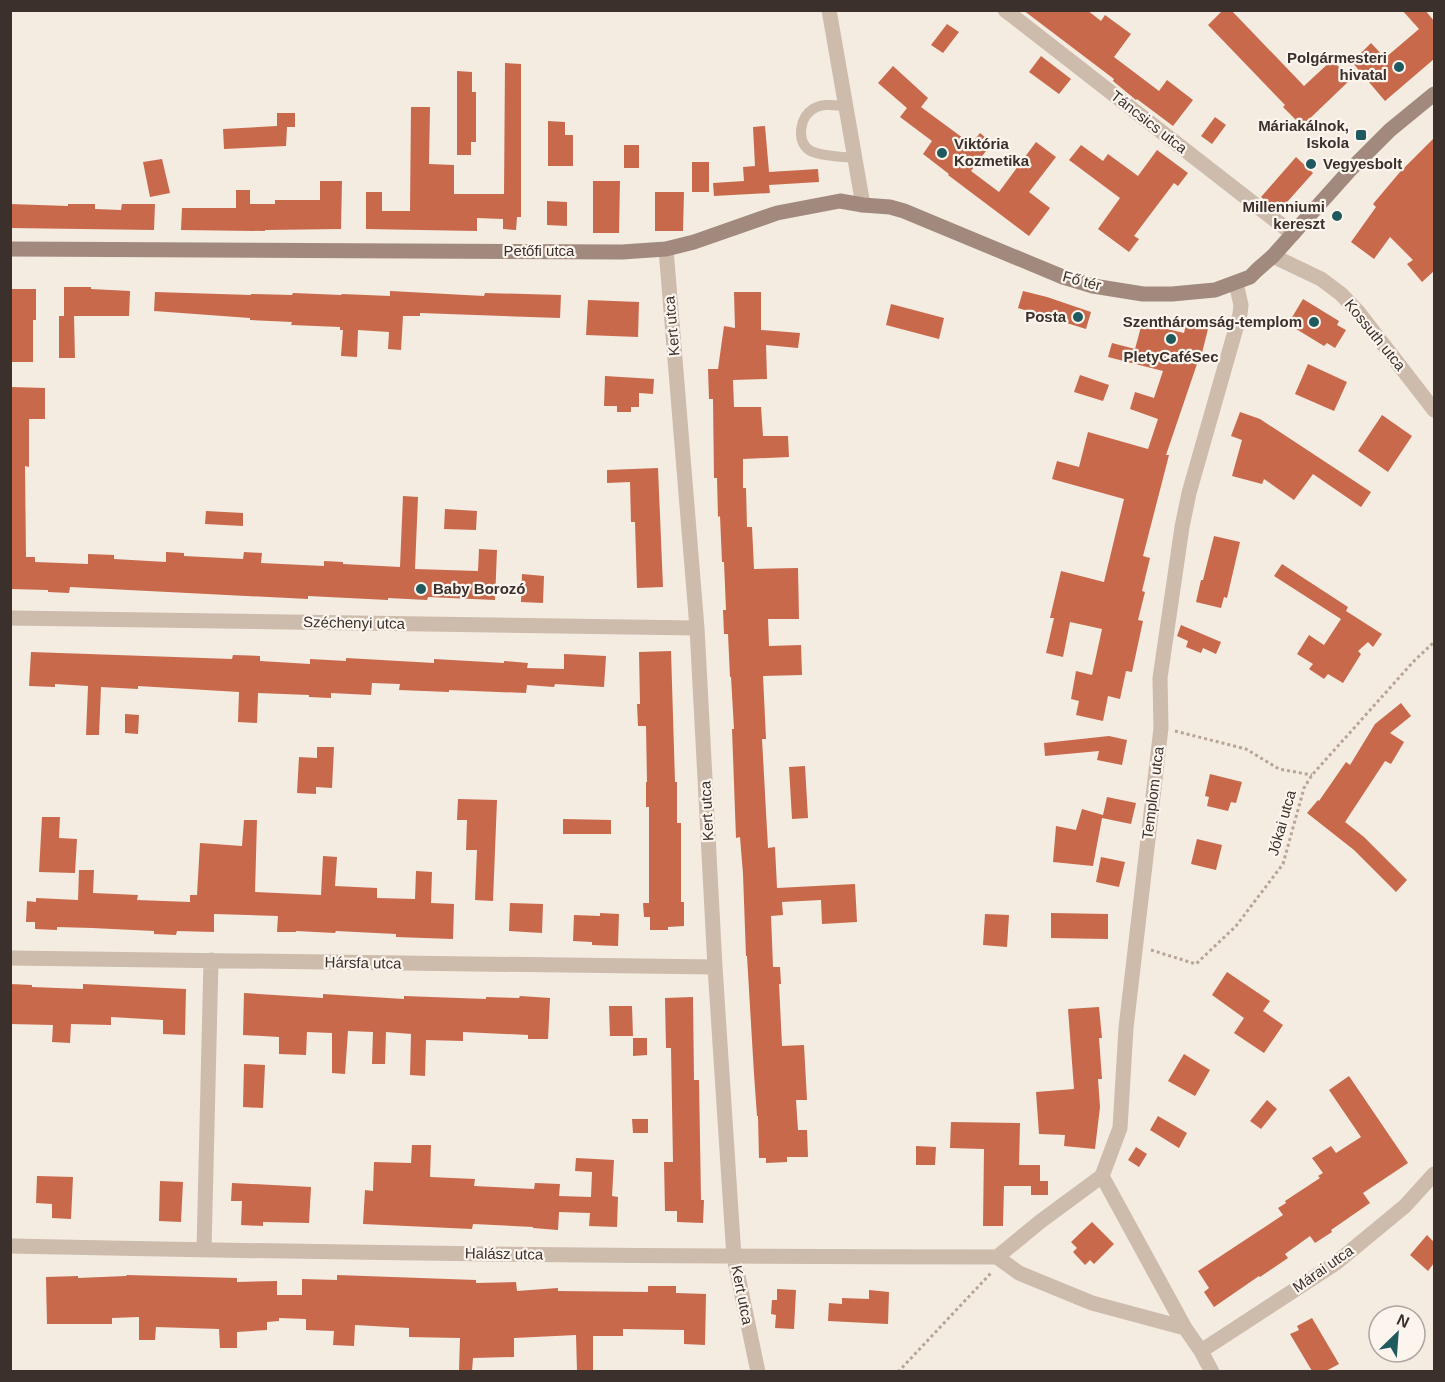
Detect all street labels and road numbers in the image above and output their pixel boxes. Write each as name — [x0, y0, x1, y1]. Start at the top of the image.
street label: Táncsics utca — [1108, 87, 1191, 157]
street label: Petőfi utca — [504, 242, 575, 259]
street label: Fő tér — [1061, 267, 1103, 294]
street label: Kert utca — [660, 295, 683, 357]
street label: Kossuth utca — [1341, 296, 1410, 374]
street label: Széchenyi utca — [303, 613, 406, 632]
street label: Templom utca — [1138, 745, 1167, 840]
street label: Kert utca — [696, 780, 717, 841]
street label: Jókai utca — [1264, 787, 1299, 858]
street label: Hársfa utca — [325, 953, 402, 972]
street label: Márai utca — [1289, 1241, 1357, 1296]
street label: Halász utca — [465, 1244, 544, 1263]
street label: Kert utca — [728, 1264, 757, 1327]

